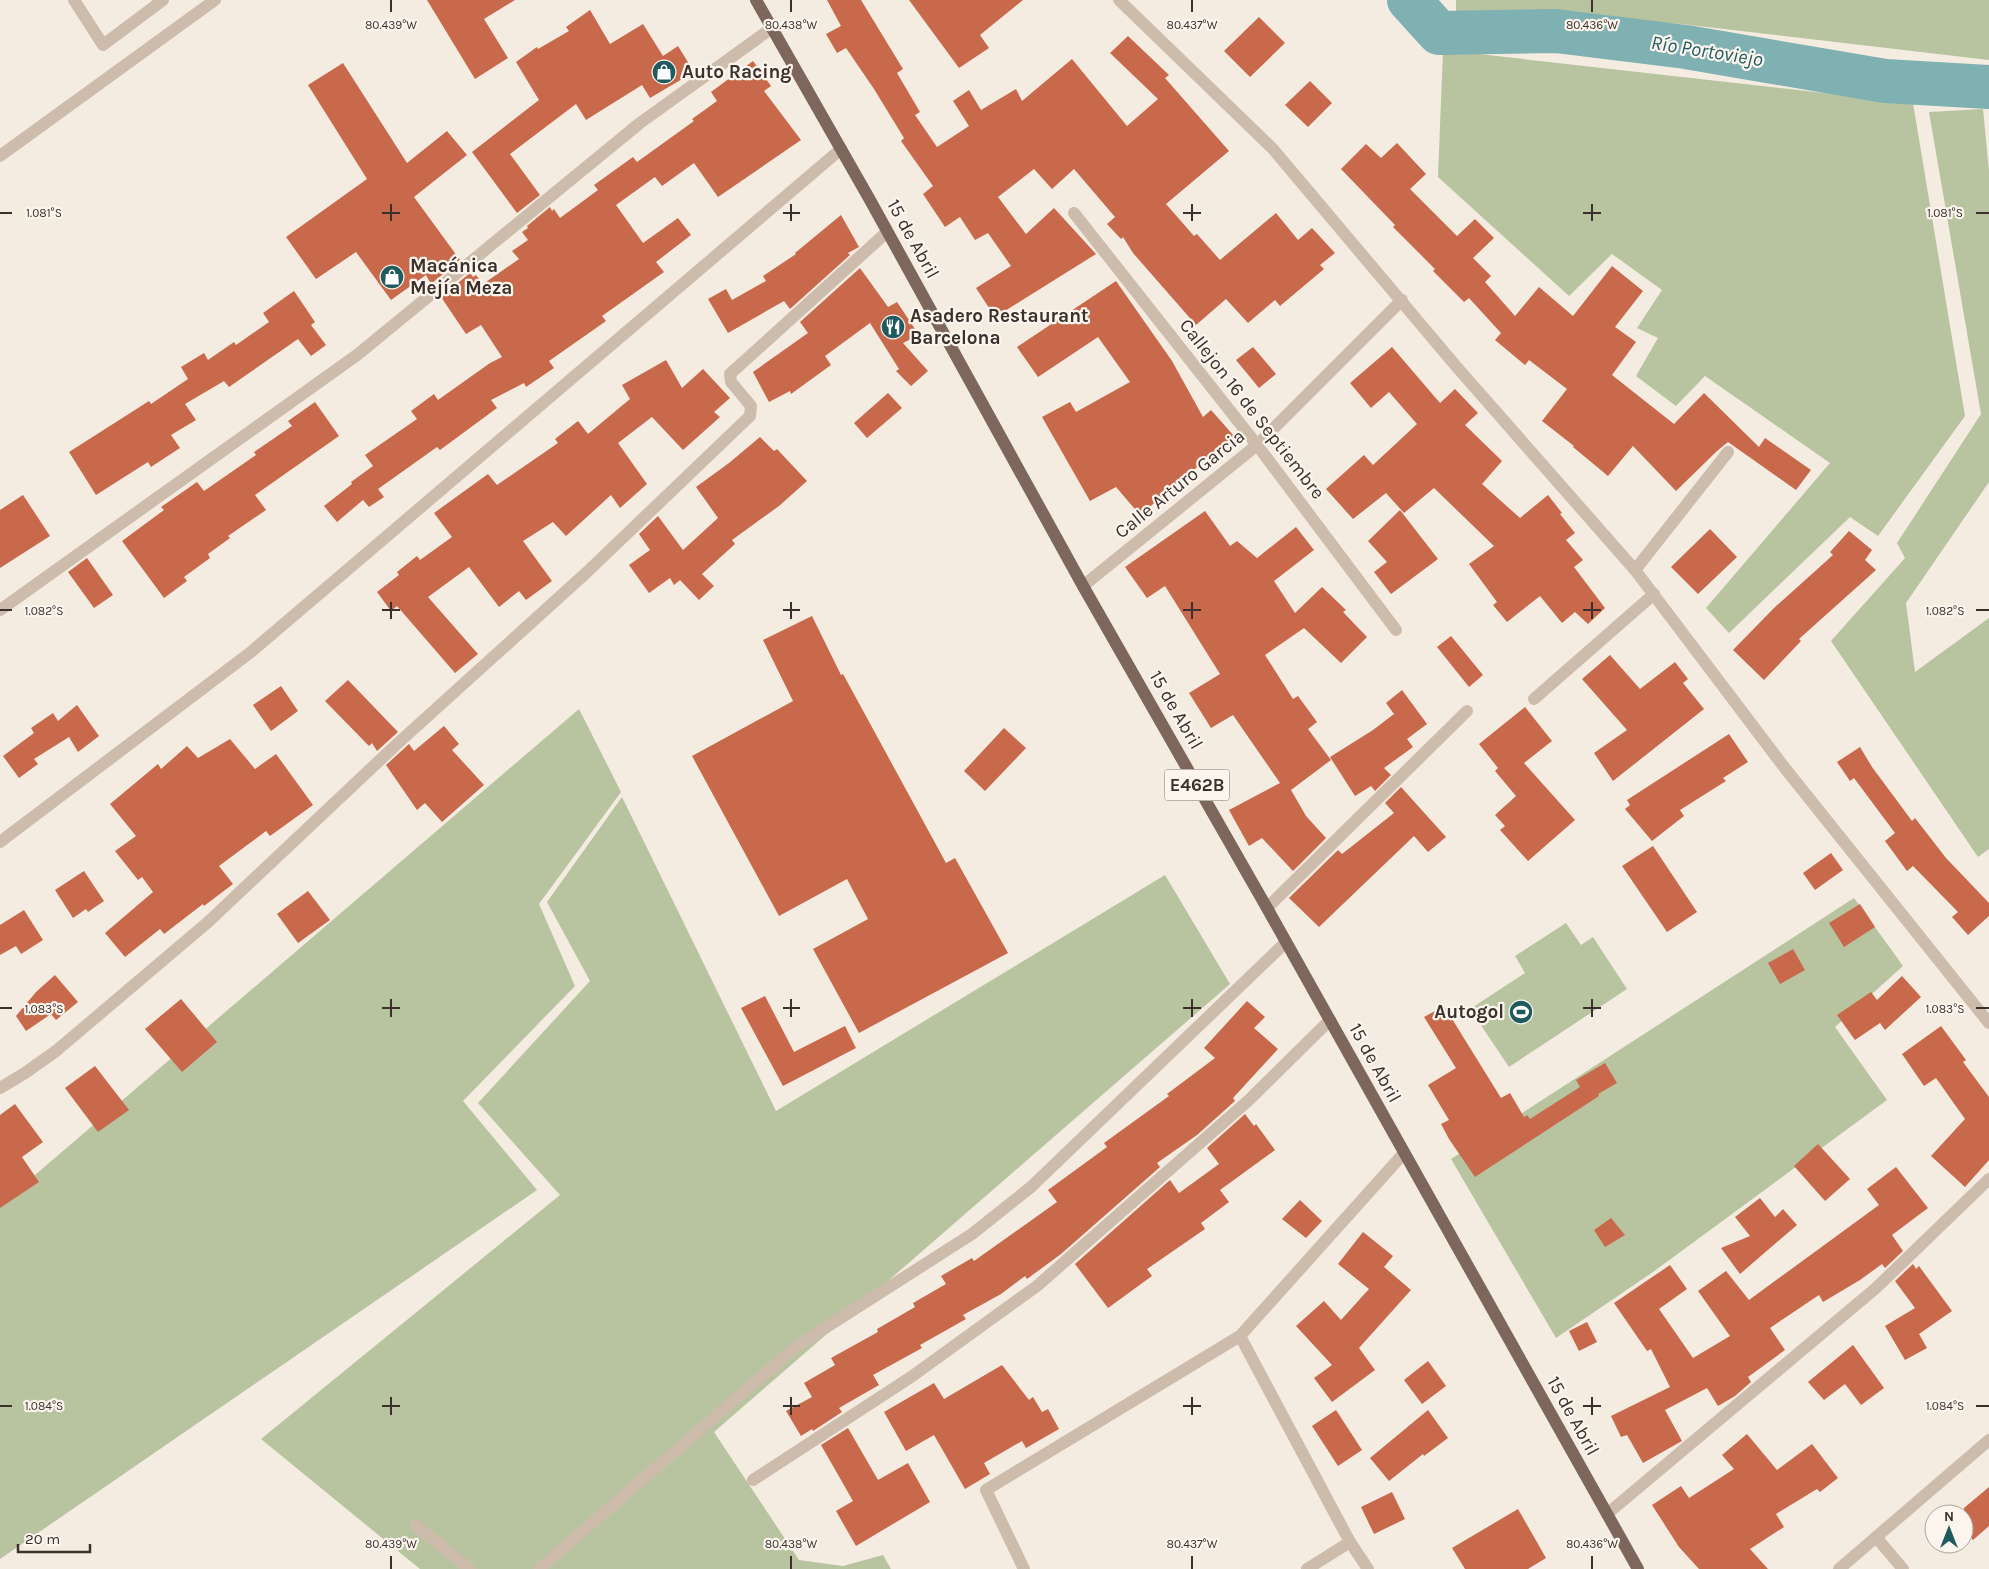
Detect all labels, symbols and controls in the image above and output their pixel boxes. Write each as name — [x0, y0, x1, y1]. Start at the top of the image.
text: 80.439°W — [365, 18, 417, 32]
text: 80.438°W — [765, 18, 818, 32]
text: 80.437°W — [1167, 18, 1218, 32]
text: 80.436°W — [1566, 18, 1618, 32]
water label: Río Portoviejo — [1649, 31, 1765, 71]
shop icon: Auto Racing — [651, 59, 677, 85]
place label: Auto Racing — [682, 61, 791, 83]
street label: 15 de Abril — [882, 196, 944, 282]
text: 1.081°S — [26, 206, 62, 220]
text: 1.081°S — [1927, 206, 1963, 220]
place label: Macánica Mejía Meza — [410, 255, 512, 299]
shop icon: Macánica Mejía Meza — [379, 264, 405, 290]
place label: Asadero Restaurant Barcelona — [910, 305, 1089, 349]
restaurant icon: Asadero Restaurant Barcelona — [880, 314, 906, 340]
street label: Callejon 16 de Septiembre — [1175, 315, 1329, 503]
street label: Calle Arturo Garcia — [1111, 425, 1249, 543]
text: 1.082°S — [25, 604, 63, 618]
text: 1.082°S — [1926, 604, 1964, 618]
street label: 15 de Abril — [1145, 667, 1207, 753]
road number: E462B — [1164, 770, 1230, 800]
sports icon: Autogol — [1508, 999, 1534, 1025]
place label: Autogol — [1434, 1001, 1504, 1023]
text: 1.083°S — [24, 1002, 64, 1016]
text: 1.083°S — [1925, 1002, 1965, 1016]
street label: 15 de Abril — [1344, 1020, 1406, 1106]
street label: 15 de Abril — [1542, 1373, 1604, 1459]
text: 1.084°S — [25, 1399, 63, 1413]
text: 1.084°S — [1926, 1399, 1964, 1413]
north arrow — [1924, 1504, 1974, 1554]
text: N — [1944, 1508, 1954, 1525]
scale bar — [18, 1522, 90, 1554]
text: 20 m — [25, 1530, 60, 1548]
text: 80.439°W — [365, 1537, 417, 1551]
text: 80.438°W — [765, 1537, 818, 1551]
text: 80.437°W — [1167, 1537, 1218, 1551]
text: 80.436°W — [1566, 1537, 1618, 1551]

